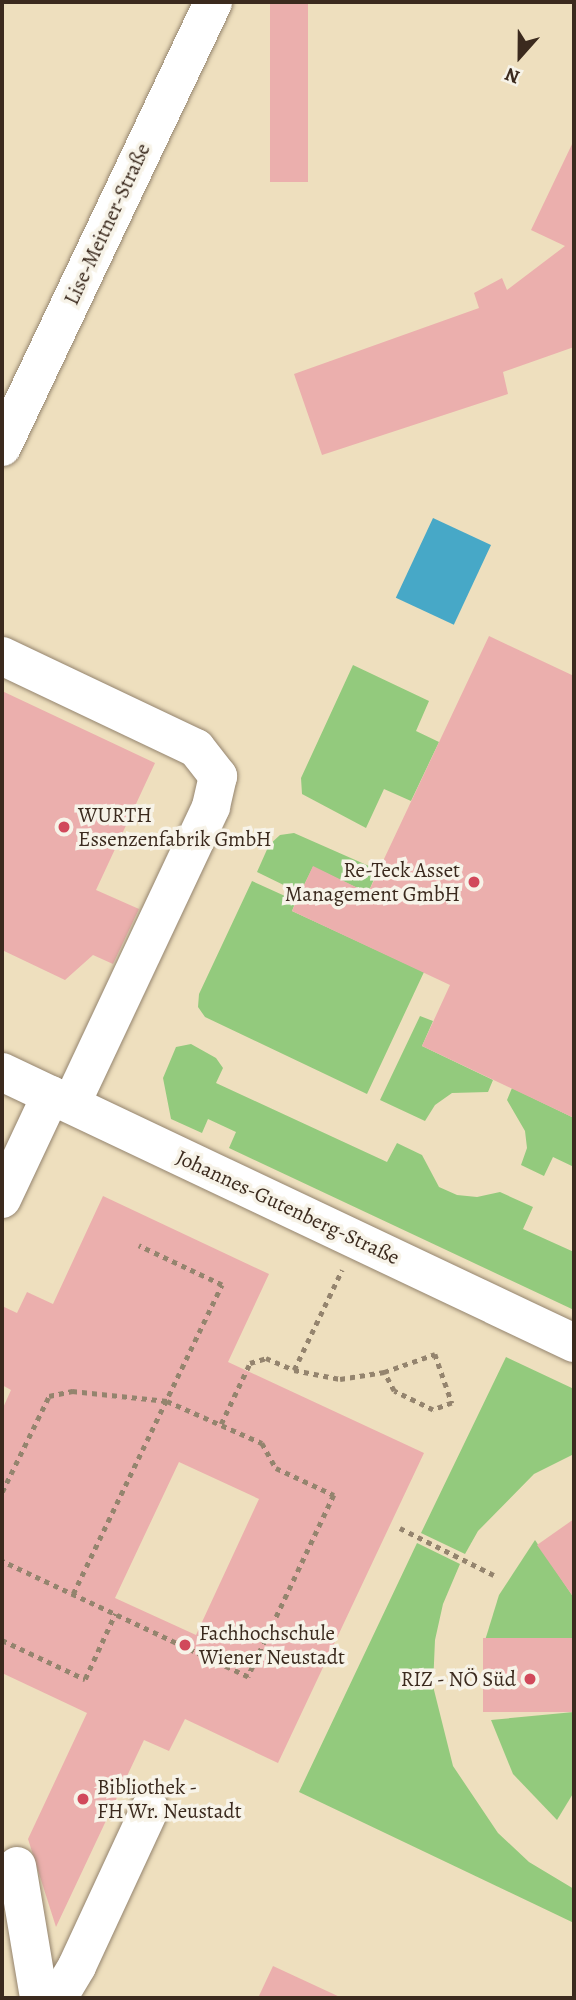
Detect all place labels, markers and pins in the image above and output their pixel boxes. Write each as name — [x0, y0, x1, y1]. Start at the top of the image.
place label: WURTH Essenzenfabrik GmbH — [78, 802, 272, 852]
marker: WURTH Essenzenfabrik GmbH — [56, 819, 72, 835]
place label: Re-Teck Asset Management GmbH — [285, 857, 460, 907]
marker: Re-Teck Asset Management GmbH — [466, 874, 482, 890]
place label: Fachhochschule Wiener Neustadt — [199, 1620, 345, 1670]
marker: Fachhochschule Wiener Neustadt — [177, 1637, 193, 1653]
place label: RIZ - NÖ Süd — [400, 1666, 516, 1692]
marker: RIZ - NÖ Süd — [522, 1671, 538, 1687]
place label: Bibliothek - FH Wr. Neustadt — [97, 1774, 242, 1824]
marker: Bibliothek - FH Wr. Neustadt — [75, 1791, 91, 1807]

